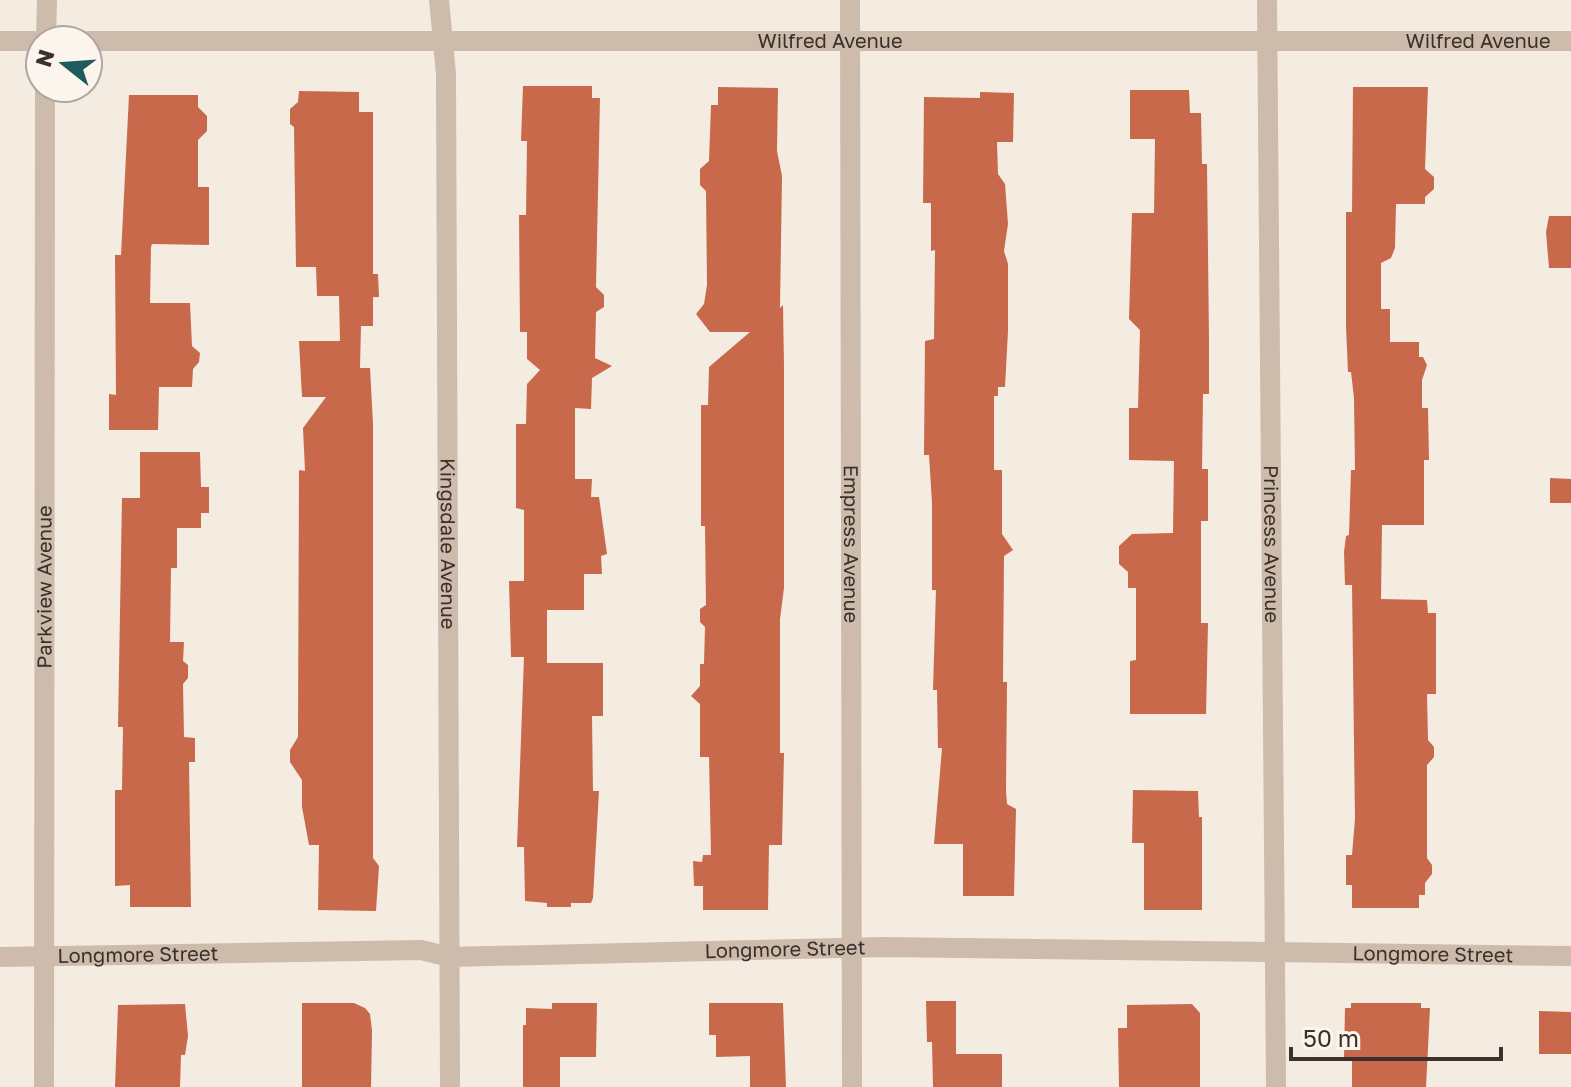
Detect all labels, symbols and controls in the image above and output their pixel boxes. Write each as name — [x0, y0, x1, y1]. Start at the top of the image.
north arrow — [24, 24, 104, 104]
street label: Wilfred Avenue — [757, 28, 903, 52]
street label: Wilfred Avenue — [1405, 28, 1551, 52]
text: N — [29, 46, 60, 70]
street label: Kingsdale Avenue — [437, 458, 461, 629]
street label: Empress Avenue — [840, 465, 864, 623]
street label: Princess Avenue — [1260, 465, 1285, 623]
street label: Parkview Avenue — [31, 505, 56, 669]
street label: Longmore Street — [704, 934, 866, 962]
street label: Longmore Street — [57, 940, 219, 967]
street label: Longmore Street — [1352, 940, 1514, 966]
scale bar — [1291, 1011, 1501, 1061]
text: 50 m — [1303, 1023, 1359, 1052]

